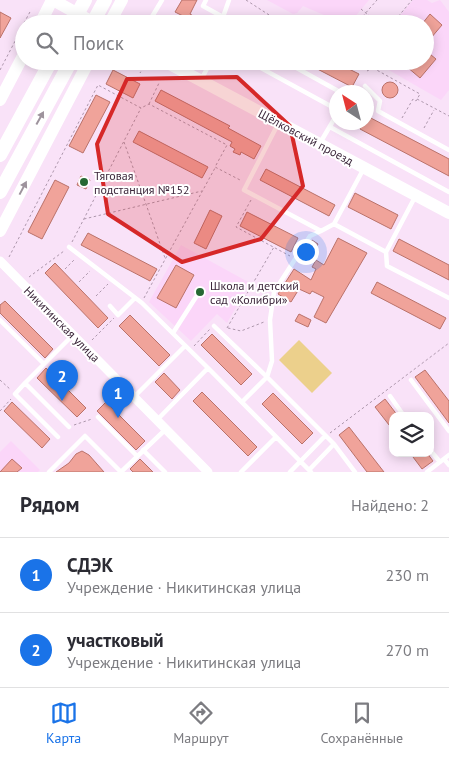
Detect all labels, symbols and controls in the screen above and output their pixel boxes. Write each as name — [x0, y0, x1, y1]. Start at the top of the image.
search box — [15, 15, 434, 70]
icon: search — [33, 29, 61, 57]
text: Поиск — [73, 31, 124, 55]
north arrow — [329, 85, 374, 130]
street label: Щёлковский проезд — [256, 106, 356, 169]
one-way arrow — [36, 111, 44, 126]
place label: Тяговая подстанция №152 — [94, 168, 190, 197]
marker: Тяговая подстанция №152 — [78, 176, 90, 188]
one-way arrow — [19, 181, 27, 195]
your location — [293, 239, 319, 265]
place label: Школа и детский сад «Колибри» — [210, 278, 299, 307]
street label: Никитинская улица — [21, 283, 103, 365]
marker: Школа и детский сад «Колибри» — [194, 286, 206, 298]
pin: 2 — [46, 360, 78, 401]
pin: 1 — [102, 377, 134, 418]
map controls — [389, 412, 434, 457]
button: layers — [389, 412, 434, 457]
text: Рядом — [20, 491, 79, 518]
text: Найдено: 2 — [351, 495, 429, 515]
text: СДЭК — [67, 553, 113, 577]
text: 1 — [31, 565, 41, 585]
text: 230 m — [386, 565, 429, 585]
text: Учреждение · Никитинская улица — [67, 577, 301, 597]
text: участковый — [67, 628, 164, 652]
text: 2 — [31, 640, 41, 660]
text: 270 m — [386, 640, 429, 660]
text: Учреждение · Никитинская улица — [67, 652, 301, 672]
tab: Карта — [46, 699, 81, 747]
tab: Маршрут — [173, 699, 229, 747]
tab: Сохранённые — [320, 699, 403, 747]

